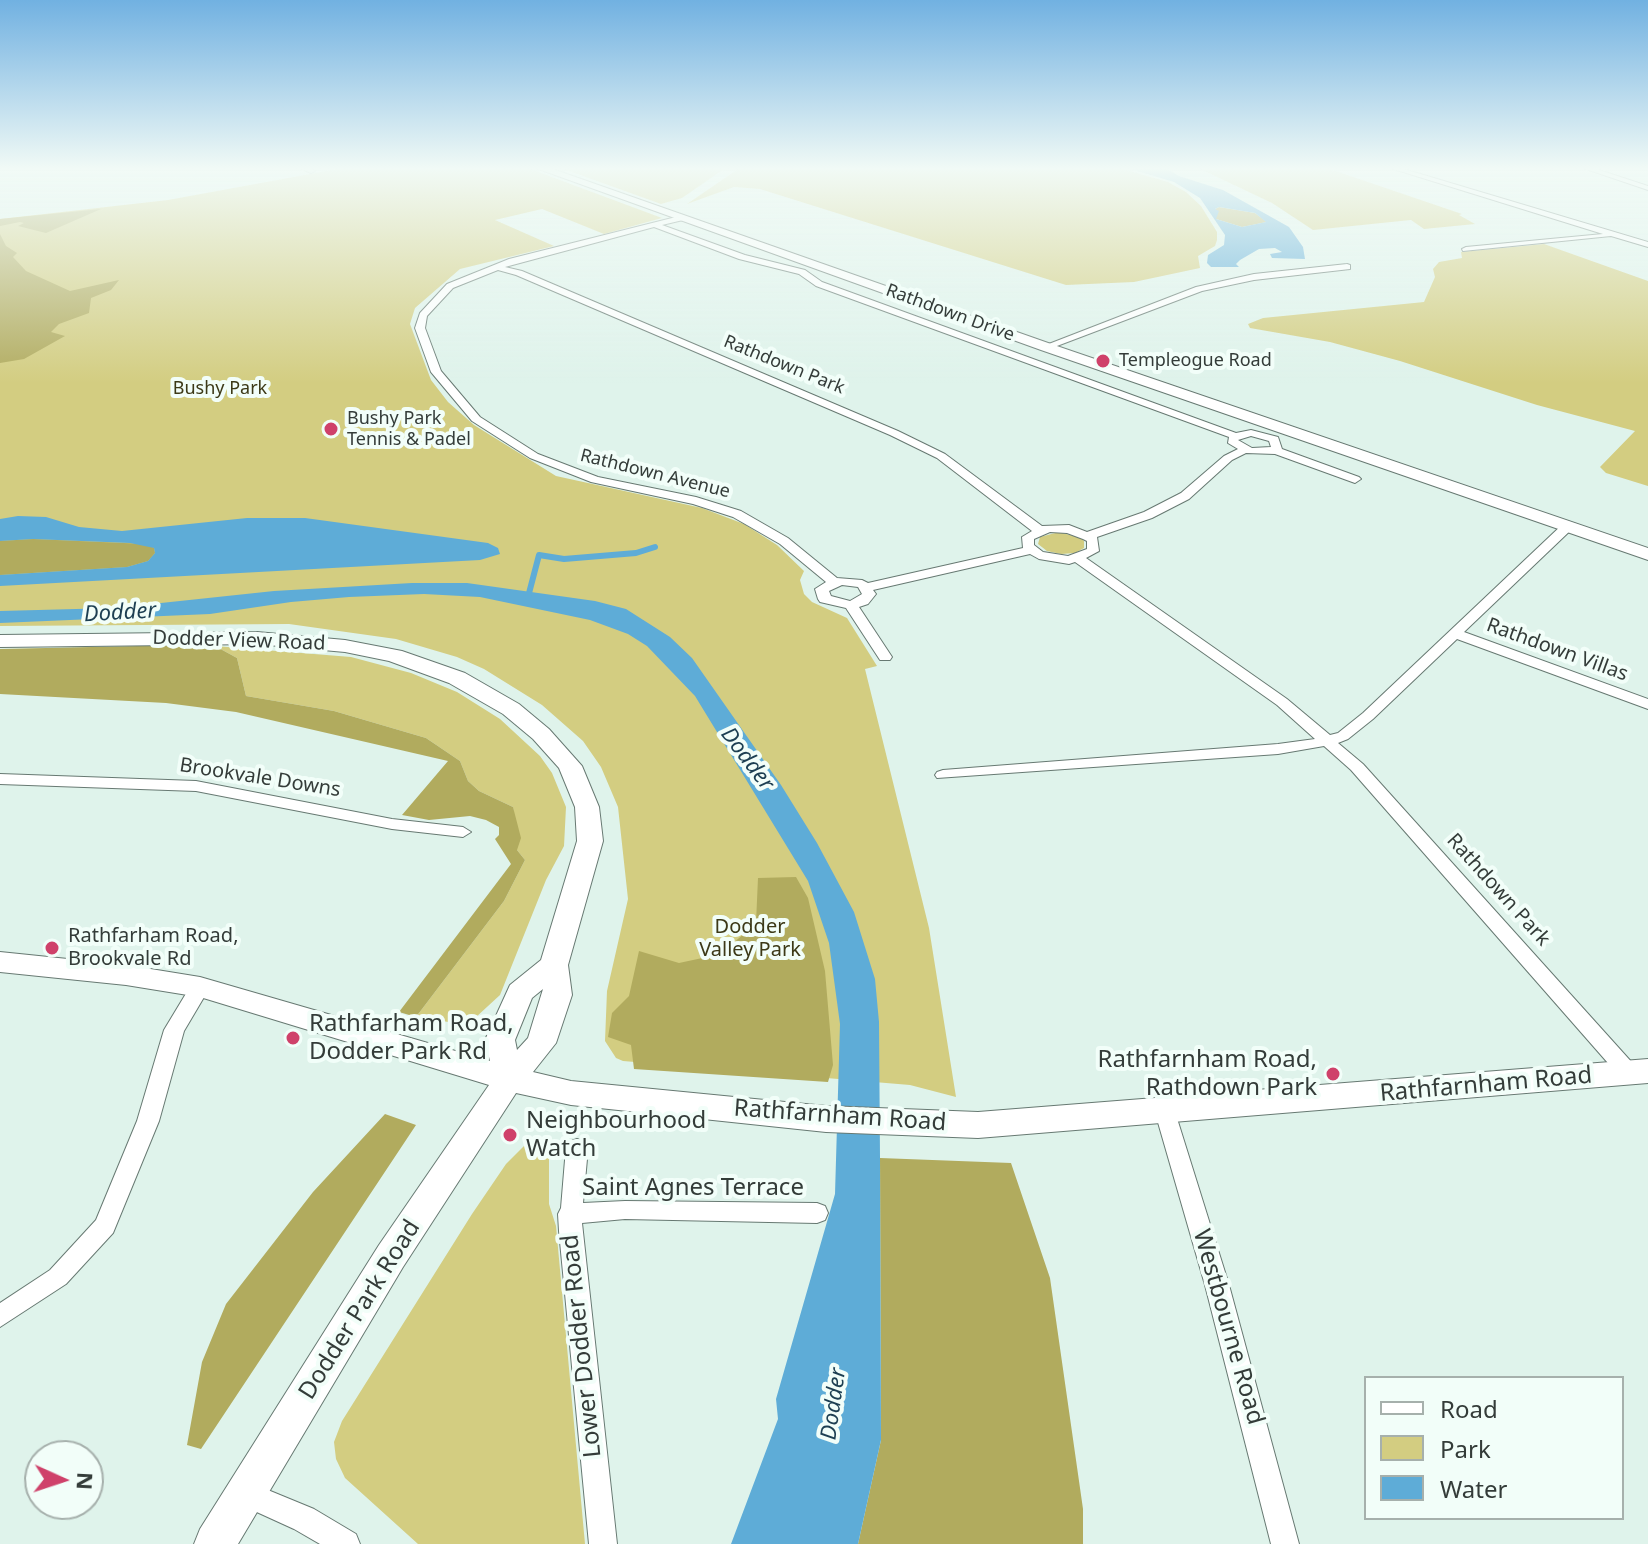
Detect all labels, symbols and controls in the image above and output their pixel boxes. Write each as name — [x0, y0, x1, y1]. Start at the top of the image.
street label: Rathdown Drive — [883, 280, 1017, 346]
street label: Rathdown Park — [720, 331, 848, 399]
place label: Templeogue Road — [1119, 350, 1272, 372]
marker: Templeogue Road — [1094, 352, 1112, 370]
park label: Bushy Park — [173, 378, 267, 400]
place label: Bushy Park Tennis & Padel — [347, 408, 471, 450]
marker: Bushy Park Tennis & Padel — [322, 420, 340, 438]
street label: Rathdown Avenue — [578, 445, 732, 503]
water label: Dodder — [83, 598, 157, 628]
street label: Rathdown Villas — [1483, 613, 1631, 687]
street label: Dodder View Road — [152, 626, 326, 656]
water label: Dodder — [715, 722, 779, 796]
street label: Brookvale Downs — [178, 753, 342, 803]
street label: Rathdown Park — [1441, 829, 1555, 951]
park label: Dodder Valley Park — [699, 915, 801, 962]
place label: Rathfarham Road, Brookvale Rd — [68, 924, 238, 971]
marker: Rathfarham Road, Brookvale Rd — [43, 939, 61, 957]
place label: Rathfarham Road, Dodder Park Rd — [309, 1010, 514, 1066]
marker: Rathfarham Road, Dodder Park Rd — [284, 1029, 302, 1047]
place label: Rathfarnham Road, Rathdown Park — [1098, 1046, 1317, 1102]
street label: Rathfarnham Road — [1379, 1061, 1593, 1109]
marker: Rathfarnham Road, Rathdown Park — [1324, 1065, 1342, 1083]
street label: Rathfarnham Road — [733, 1094, 947, 1138]
place label: Neighbourhood Watch — [526, 1107, 706, 1163]
marker: Neighbourhood Watch — [501, 1126, 519, 1144]
street label: Saint Agnes Terrace — [582, 1174, 804, 1202]
street label: Dodder Park Road — [293, 1215, 427, 1405]
street label: Westbourne Road — [1186, 1226, 1270, 1428]
street label: Lower Dodder Road — [556, 1233, 608, 1459]
water label: Dodder — [816, 1366, 852, 1442]
legend — [1364, 1376, 1624, 1520]
text: Road — [1440, 1392, 1498, 1425]
text: Park — [1440, 1432, 1491, 1465]
north arrow — [24, 1440, 104, 1520]
text: N — [71, 1471, 101, 1491]
text: Water — [1440, 1472, 1507, 1505]

